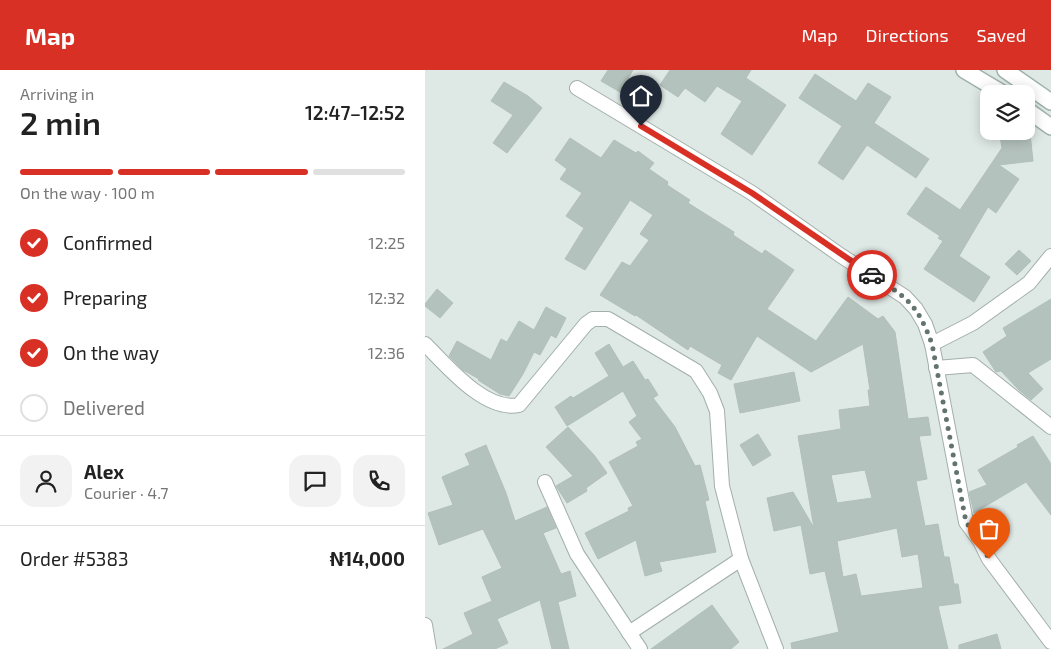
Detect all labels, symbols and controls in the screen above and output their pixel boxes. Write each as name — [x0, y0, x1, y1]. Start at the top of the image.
text: Map — [25, 21, 75, 50]
text: Map — [801, 24, 838, 46]
text: Directions — [866, 24, 949, 46]
text: Saved — [977, 24, 1026, 46]
pin — [620, 75, 662, 126]
icon: home — [627, 82, 655, 110]
text: Arriving in — [20, 84, 94, 103]
map controls — [980, 85, 1035, 140]
button: layers — [980, 85, 1035, 140]
text: 12:47–12:52 — [305, 101, 405, 124]
text: 2 min — [20, 103, 101, 141]
text: On the way · 100 m — [20, 183, 155, 202]
icon: check — [20, 229, 48, 257]
text: Confirmed — [63, 231, 153, 254]
text: 12:25 — [368, 233, 405, 252]
courier — [847, 250, 897, 300]
icon: car — [858, 261, 886, 289]
icon: check — [20, 284, 48, 312]
text: Preparing — [63, 286, 147, 309]
text: 12:32 — [368, 288, 405, 307]
icon: check — [20, 339, 48, 367]
text: On the way — [63, 341, 159, 364]
text: 12:36 — [368, 343, 405, 362]
text: Delivered — [63, 396, 145, 419]
button: person — [20, 455, 72, 507]
button: chat — [289, 455, 341, 507]
button: phone — [353, 455, 405, 507]
text: Alex — [84, 460, 124, 483]
text: Courier · 4.7 — [84, 483, 168, 502]
pin — [968, 508, 1010, 559]
icon: bag — [975, 515, 1003, 543]
text: Order #5383 — [20, 547, 129, 570]
text: ₦14,000 — [329, 547, 405, 570]

